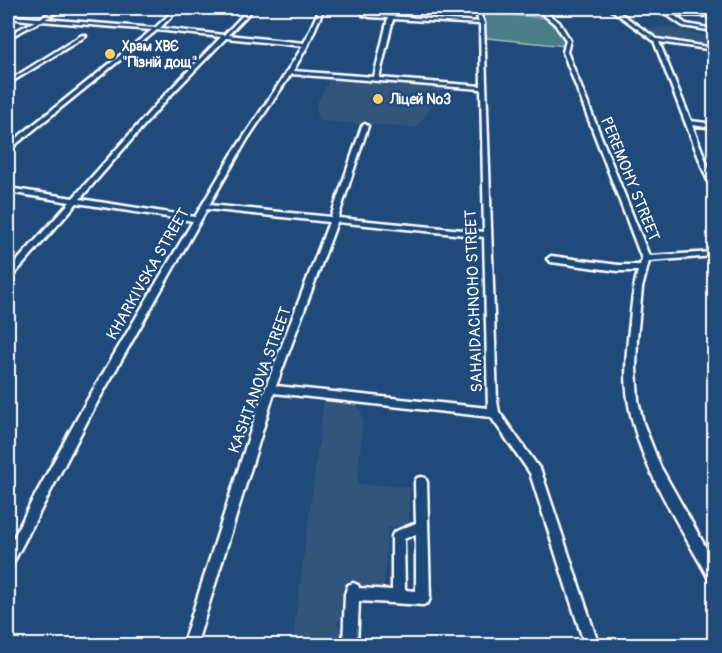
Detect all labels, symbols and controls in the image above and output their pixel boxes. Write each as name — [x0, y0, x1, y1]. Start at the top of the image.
place label: Храм ХВЄ "Пізній дощ" — [122, 38, 197, 71]
marker: Храм ХВЄ "Пізній дощ" — [103, 47, 117, 61]
place label: Ліцей №3 — [389, 91, 451, 108]
marker: Ліцей №3 — [371, 92, 385, 106]
street label: PEREMOHY STREET — [596, 114, 664, 244]
street label: KHARKIVSKA STREET — [102, 204, 194, 344]
street label: SAHAIDACHNOHO STREET — [461, 209, 487, 393]
street label: KASHTANOVA STREET — [224, 304, 296, 456]

